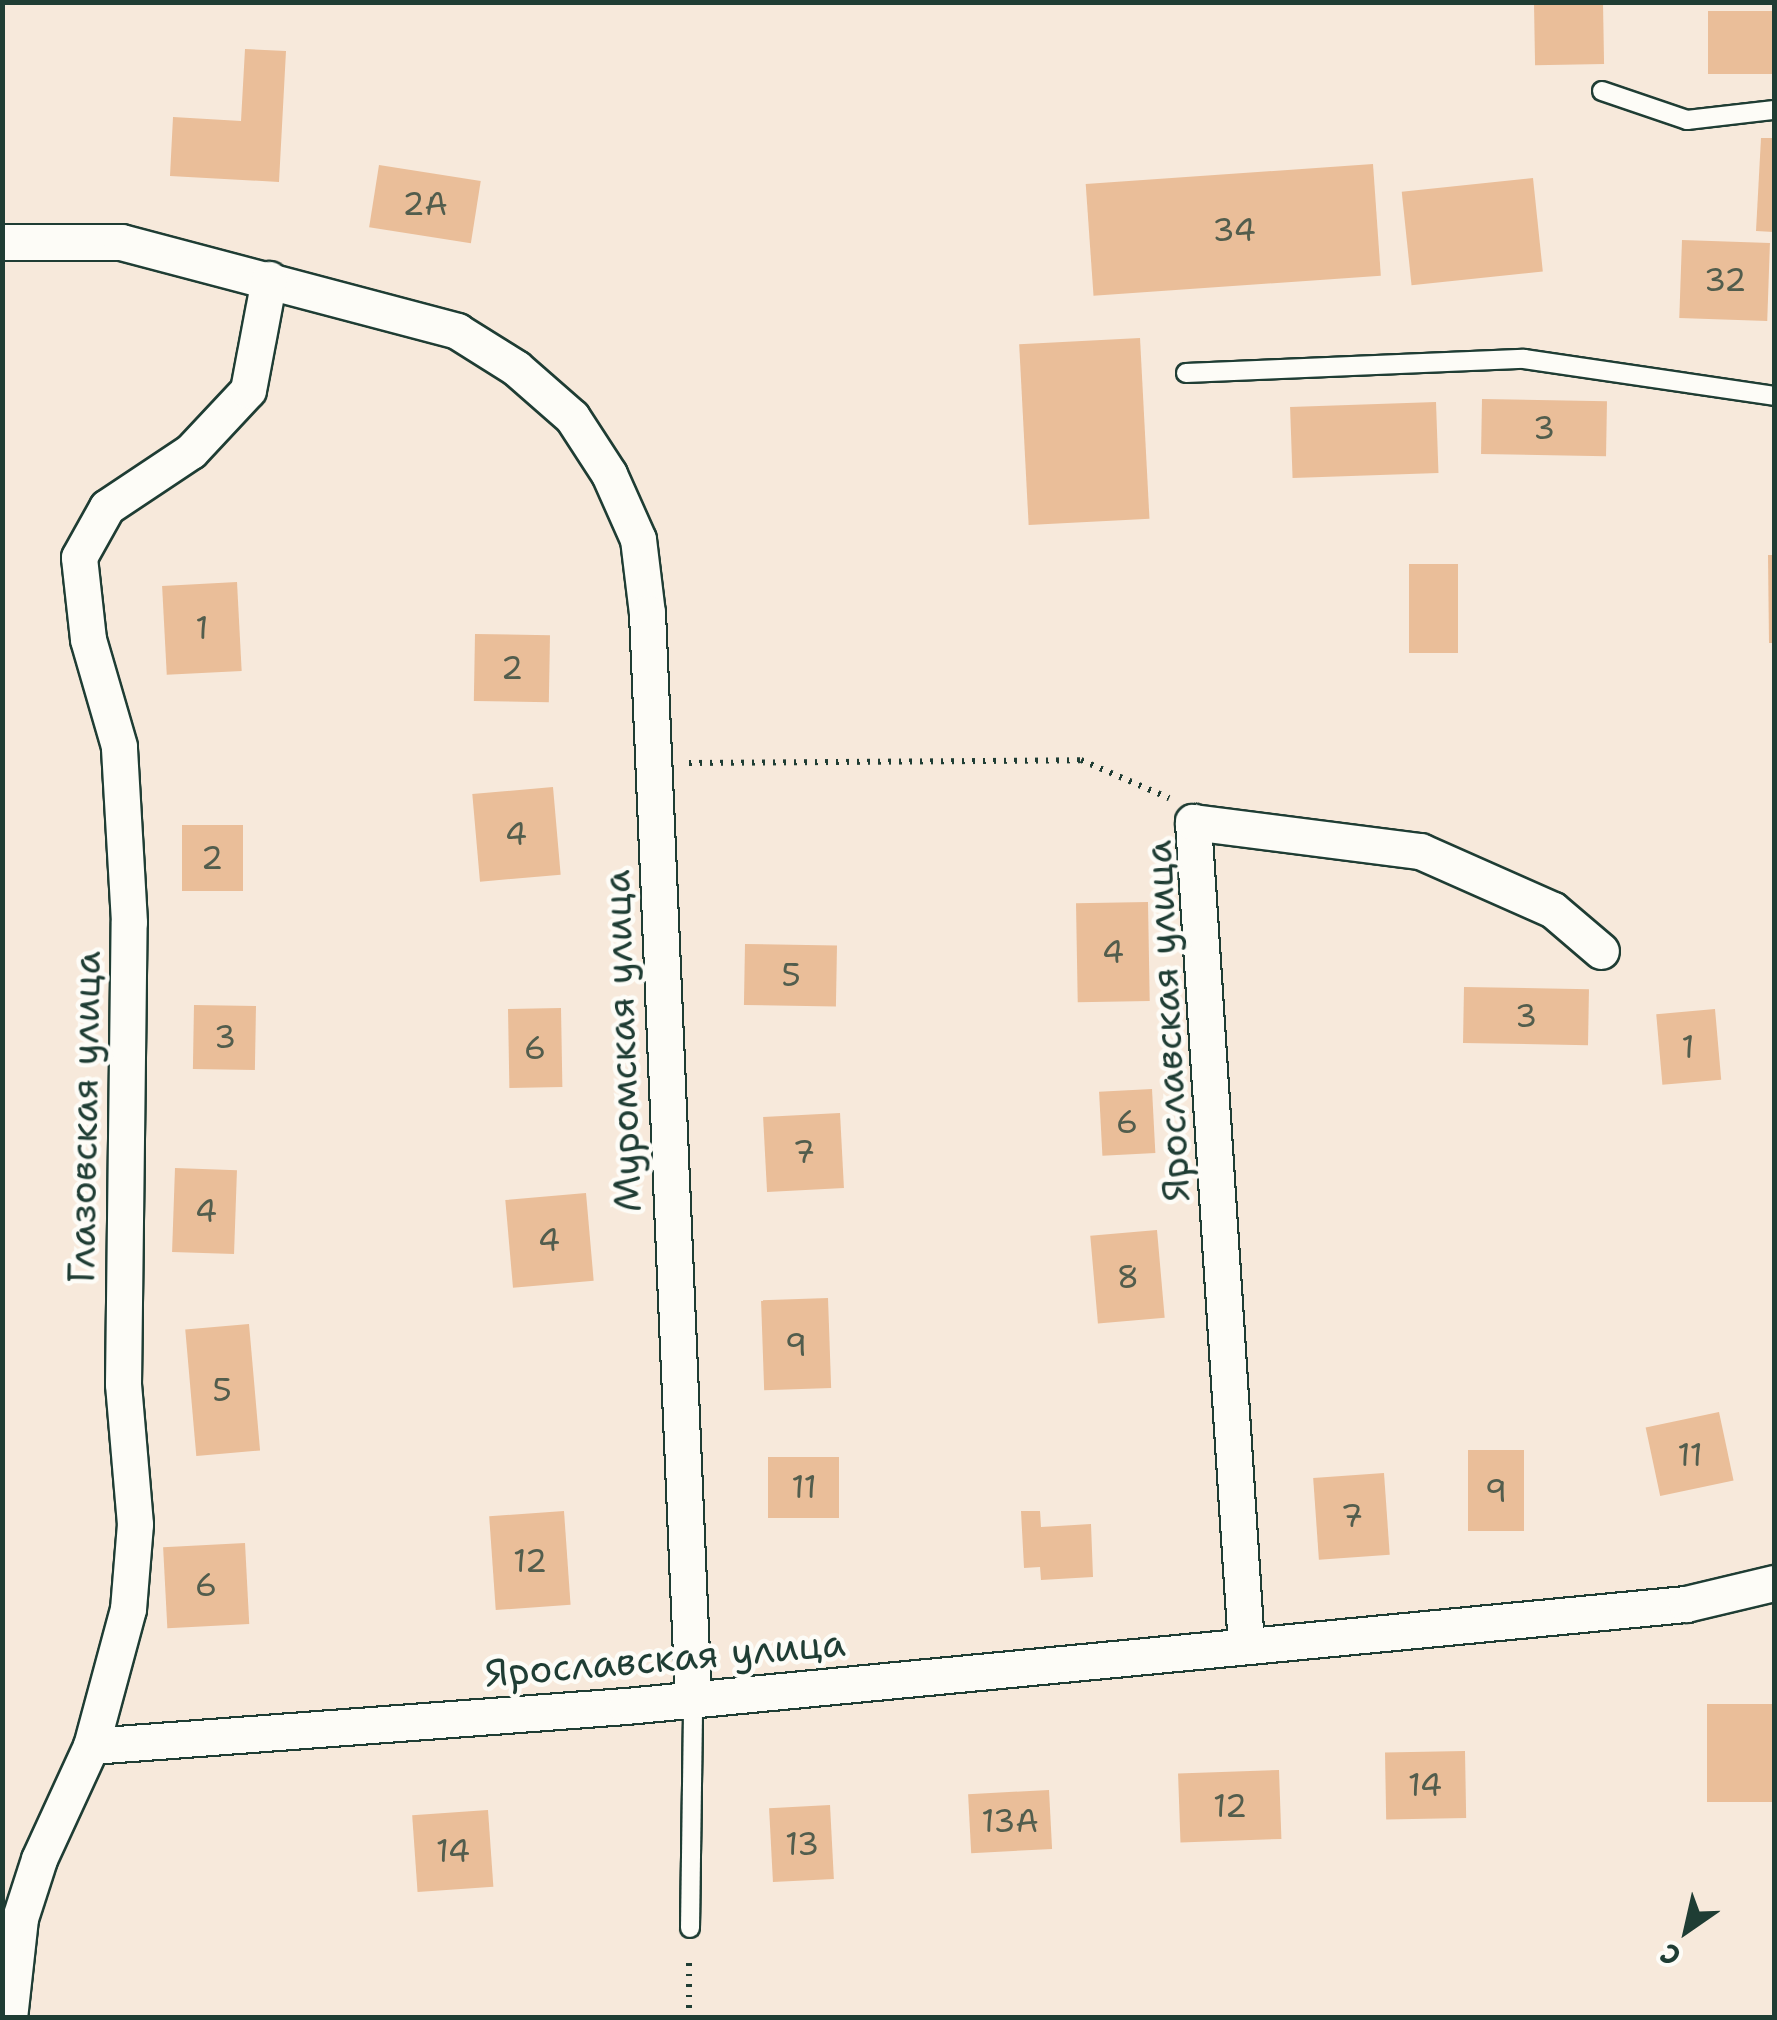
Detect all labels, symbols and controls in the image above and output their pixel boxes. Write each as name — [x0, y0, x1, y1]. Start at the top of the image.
house number: 2А — [402, 185, 448, 223]
house number: 34 — [1212, 211, 1256, 249]
house number: 32 — [1704, 261, 1746, 299]
house number: 3 — [1533, 409, 1555, 447]
house number: 1 — [195, 609, 209, 647]
house number: 2 — [501, 649, 523, 687]
house number: 4 — [505, 815, 527, 853]
house number: 2 — [201, 839, 223, 877]
street label: Ярославская улица — [1135, 839, 1199, 1203]
street label: Муромская улица — [593, 869, 651, 1213]
house number: 4 — [1102, 933, 1124, 971]
street label: Глазовская улица — [58, 950, 110, 1284]
house number: 5 — [781, 956, 801, 994]
house number: 3 — [1515, 997, 1537, 1035]
house number: 3 — [214, 1018, 236, 1056]
house number: 1 — [1681, 1028, 1695, 1066]
house number: 6 — [524, 1029, 546, 1067]
house number: 6 — [1116, 1103, 1138, 1141]
house number: 7 — [793, 1133, 815, 1171]
house number: 4 — [195, 1192, 217, 1230]
house number: 4 — [538, 1221, 560, 1259]
house number: 8 — [1117, 1258, 1139, 1296]
house number: 9 — [785, 1326, 807, 1364]
house number: 5 — [212, 1371, 232, 1409]
house number: 11 — [1677, 1436, 1703, 1474]
house number: 11 — [791, 1468, 817, 1506]
house number: 9 — [1485, 1472, 1507, 1510]
house number: 7 — [1341, 1497, 1363, 1535]
house number: 12 — [513, 1542, 547, 1580]
house number: 6 — [195, 1566, 217, 1604]
street label: Ярославская улица — [483, 1620, 847, 1696]
house number: 14 — [1408, 1766, 1442, 1804]
house number: 12 — [1213, 1787, 1247, 1825]
house number: 13А — [981, 1802, 1039, 1840]
house number: 13 — [785, 1825, 819, 1863]
house number: 14 — [436, 1832, 470, 1870]
north arrow — [1637, 1880, 1737, 1980]
text: С — [1652, 1934, 1688, 1975]

